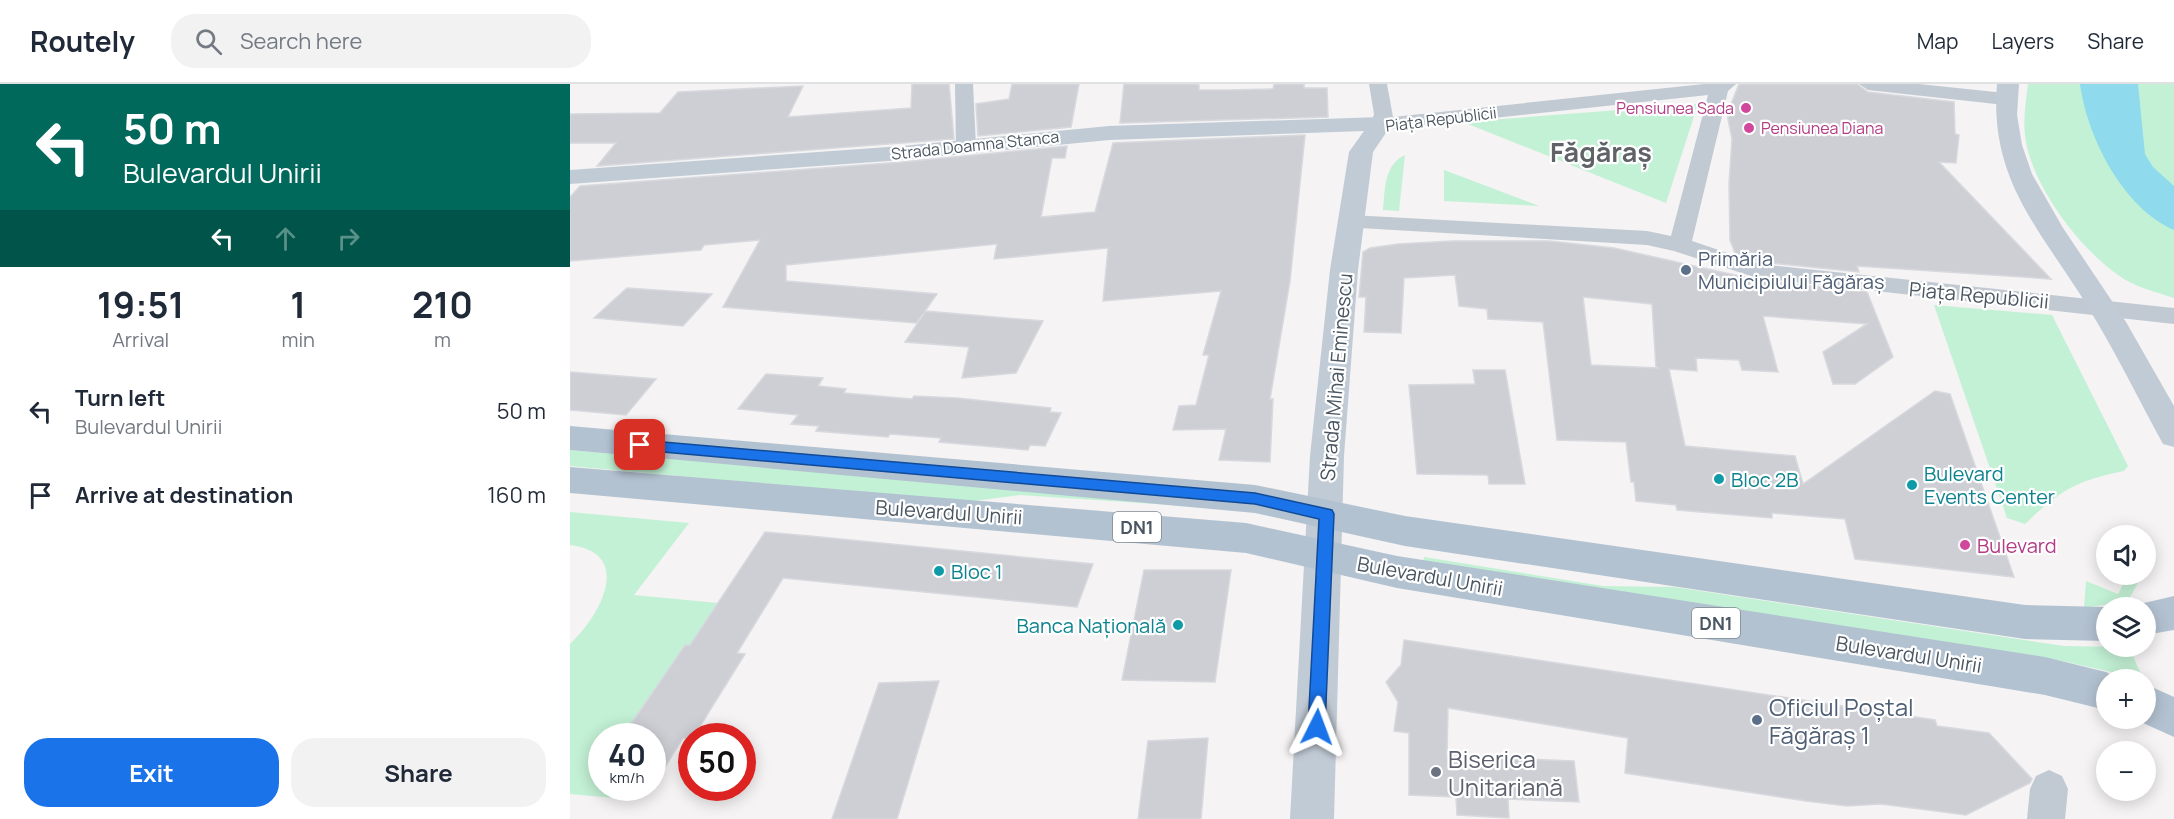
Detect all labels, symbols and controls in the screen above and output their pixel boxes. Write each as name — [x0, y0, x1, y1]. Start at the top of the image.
search box — [171, 14, 591, 68]
text: Routely — [30, 22, 135, 60]
icon: search — [192, 25, 225, 58]
text: Search here — [240, 26, 362, 56]
text: Map — [1917, 27, 1958, 55]
text: Layers — [1991, 27, 2054, 55]
text: Share — [2087, 27, 2144, 55]
place label: Pensiunea Sada — [1616, 97, 1734, 119]
text: 50 m — [123, 99, 221, 157]
street label: Piața Republicii — [1384, 101, 1498, 137]
marker: Pensiunea Sada — [1739, 101, 1753, 115]
icon: left — [24, 108, 102, 186]
place label: Pensiunea Diana — [1761, 117, 1883, 139]
marker: Pensiunea Diana — [1742, 121, 1756, 135]
street label: Strada Doamna Stanca — [890, 125, 1060, 165]
district label: Făgăraș — [1550, 133, 1652, 170]
text: Bulevardul Unirii — [123, 154, 322, 191]
icon: left — [206, 222, 239, 255]
icon: ahead — [269, 222, 302, 255]
icon: right — [332, 222, 365, 255]
place label: Primăria Municipiului Făgăraș — [1698, 245, 1884, 295]
marker: Primăria Municipiului Făgăraș — [1679, 263, 1693, 277]
street label: Strada Mihai Eminescu — [1313, 272, 1359, 482]
street label: Piața Republicii — [1908, 275, 2050, 315]
text: 19:51 — [97, 280, 184, 329]
text: 1 — [290, 280, 306, 329]
text: 210 — [412, 280, 473, 329]
text: Arrival — [112, 326, 169, 353]
text: min — [281, 326, 315, 353]
text: m — [434, 326, 451, 353]
text: Turn left — [75, 383, 165, 413]
icon: left — [24, 395, 57, 428]
text: 50 m — [497, 396, 546, 426]
text: Bulevardul Unirii — [75, 413, 222, 440]
pin — [614, 419, 665, 470]
icon: arrive — [623, 428, 656, 461]
place label: Bulevard Events Center — [1924, 460, 2055, 510]
place label: Bloc 2B — [1731, 466, 1799, 493]
marker: Bloc 2B — [1712, 472, 1726, 486]
marker: Bulevard Events Center — [1905, 478, 1919, 492]
icon: arrive — [24, 479, 57, 512]
text: Arrive at destination — [75, 480, 293, 510]
text: 160 m — [487, 480, 546, 510]
street label: Bulevardul Unirii — [875, 493, 1023, 531]
road number: DN1 — [1113, 512, 1161, 542]
map controls — [2096, 525, 2156, 801]
button: sound — [2096, 525, 2156, 585]
place label: Bulevard — [1977, 532, 2057, 559]
marker: Bulevard — [1958, 538, 1972, 552]
street label: Bulevardul Unirii — [1355, 550, 1505, 602]
place label: Bloc 1 — [951, 558, 1003, 585]
marker: Bloc 1 — [932, 564, 946, 578]
button: layers — [2096, 597, 2156, 657]
road number: DN1 — [1692, 608, 1740, 638]
place label: Banca Națională — [1017, 612, 1166, 639]
marker: Banca Națională — [1171, 618, 1185, 632]
street label: Bulevardul Unirii — [1834, 629, 1984, 679]
button: + — [2096, 669, 2156, 729]
place label: Oficiul Poștal Făgăraș 1 — [1769, 690, 1914, 751]
position arrow — [1285, 695, 1349, 759]
marker: Oficiul Poștal Făgăraș 1 — [1750, 713, 1764, 727]
speed limit sign: 50 — [678, 723, 756, 801]
text: 40 — [608, 734, 646, 775]
button: Exit — [24, 738, 279, 807]
button: Share — [291, 738, 546, 807]
button: − — [2096, 741, 2156, 801]
place label: Biserica Unitariană — [1448, 742, 1563, 803]
marker: Biserica Unitariană — [1429, 765, 1443, 779]
text: km/h — [610, 767, 644, 788]

